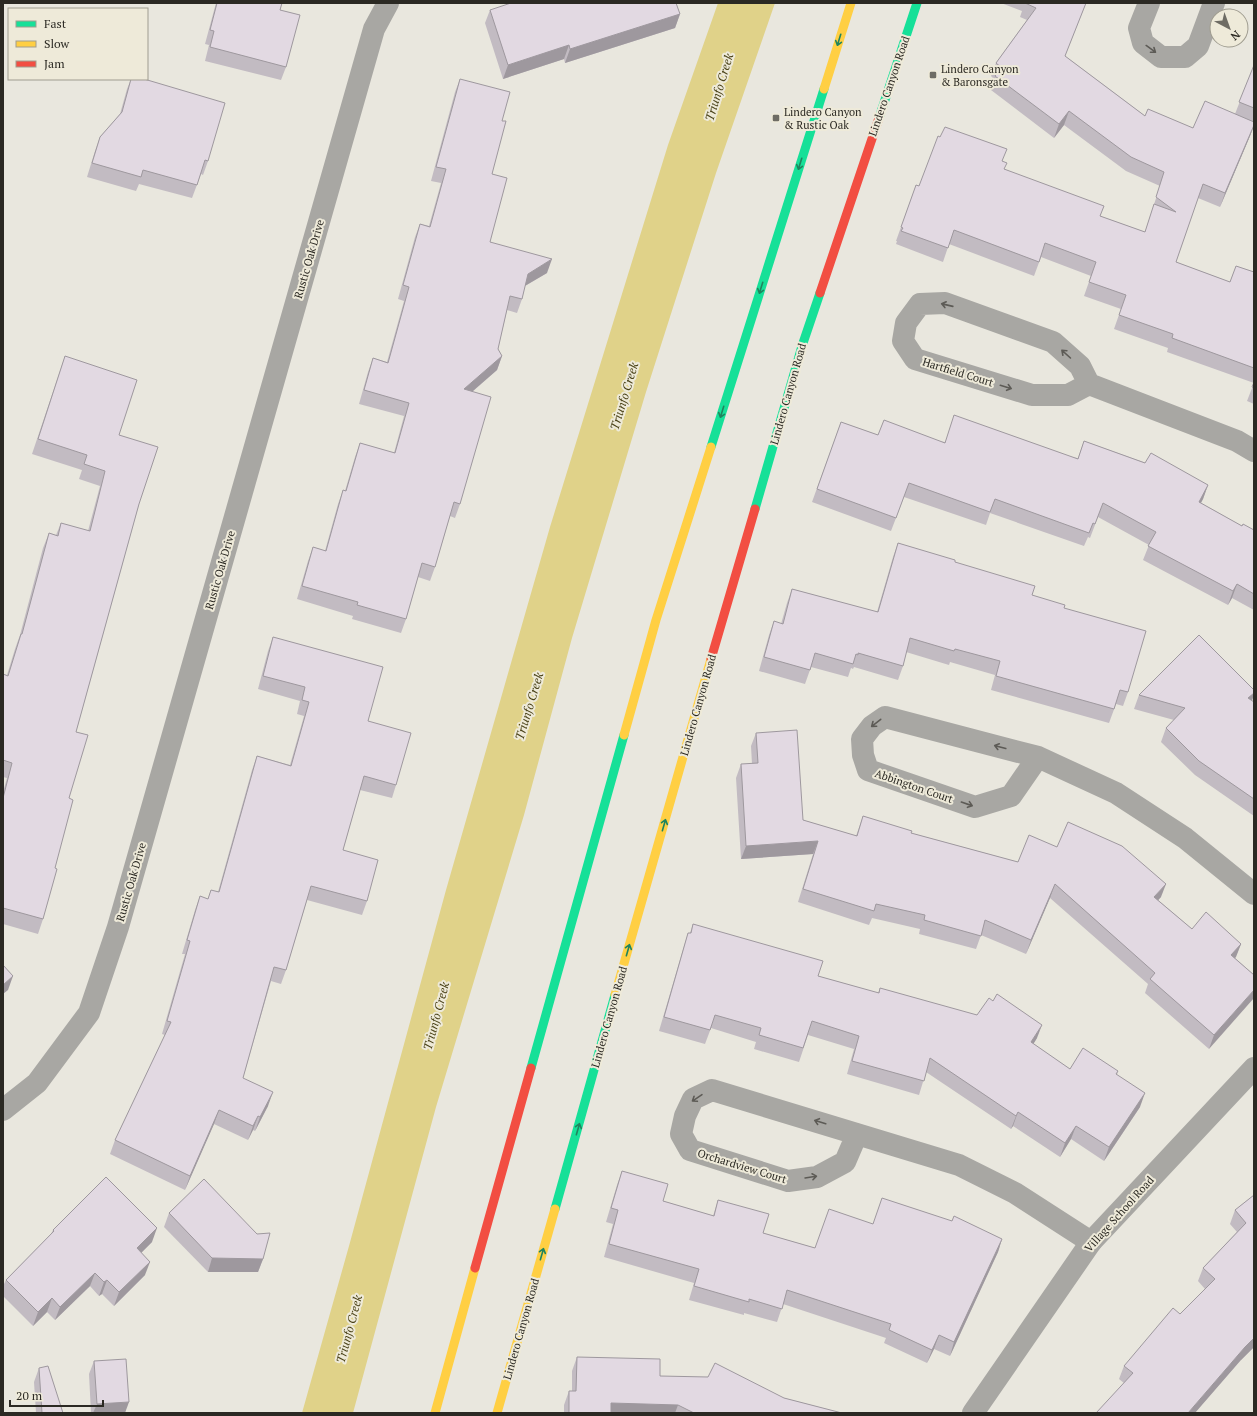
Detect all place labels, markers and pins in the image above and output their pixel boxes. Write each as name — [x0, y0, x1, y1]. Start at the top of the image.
place label: Lindero Canyon & Baronsgate — [941, 62, 1019, 89]
marker: Lindero Canyon & Baronsgate — [928, 70, 938, 80]
place label: Lindero Canyon & Rustic Oak — [784, 105, 862, 132]
marker: Lindero Canyon & Rustic Oak — [771, 113, 781, 123]

